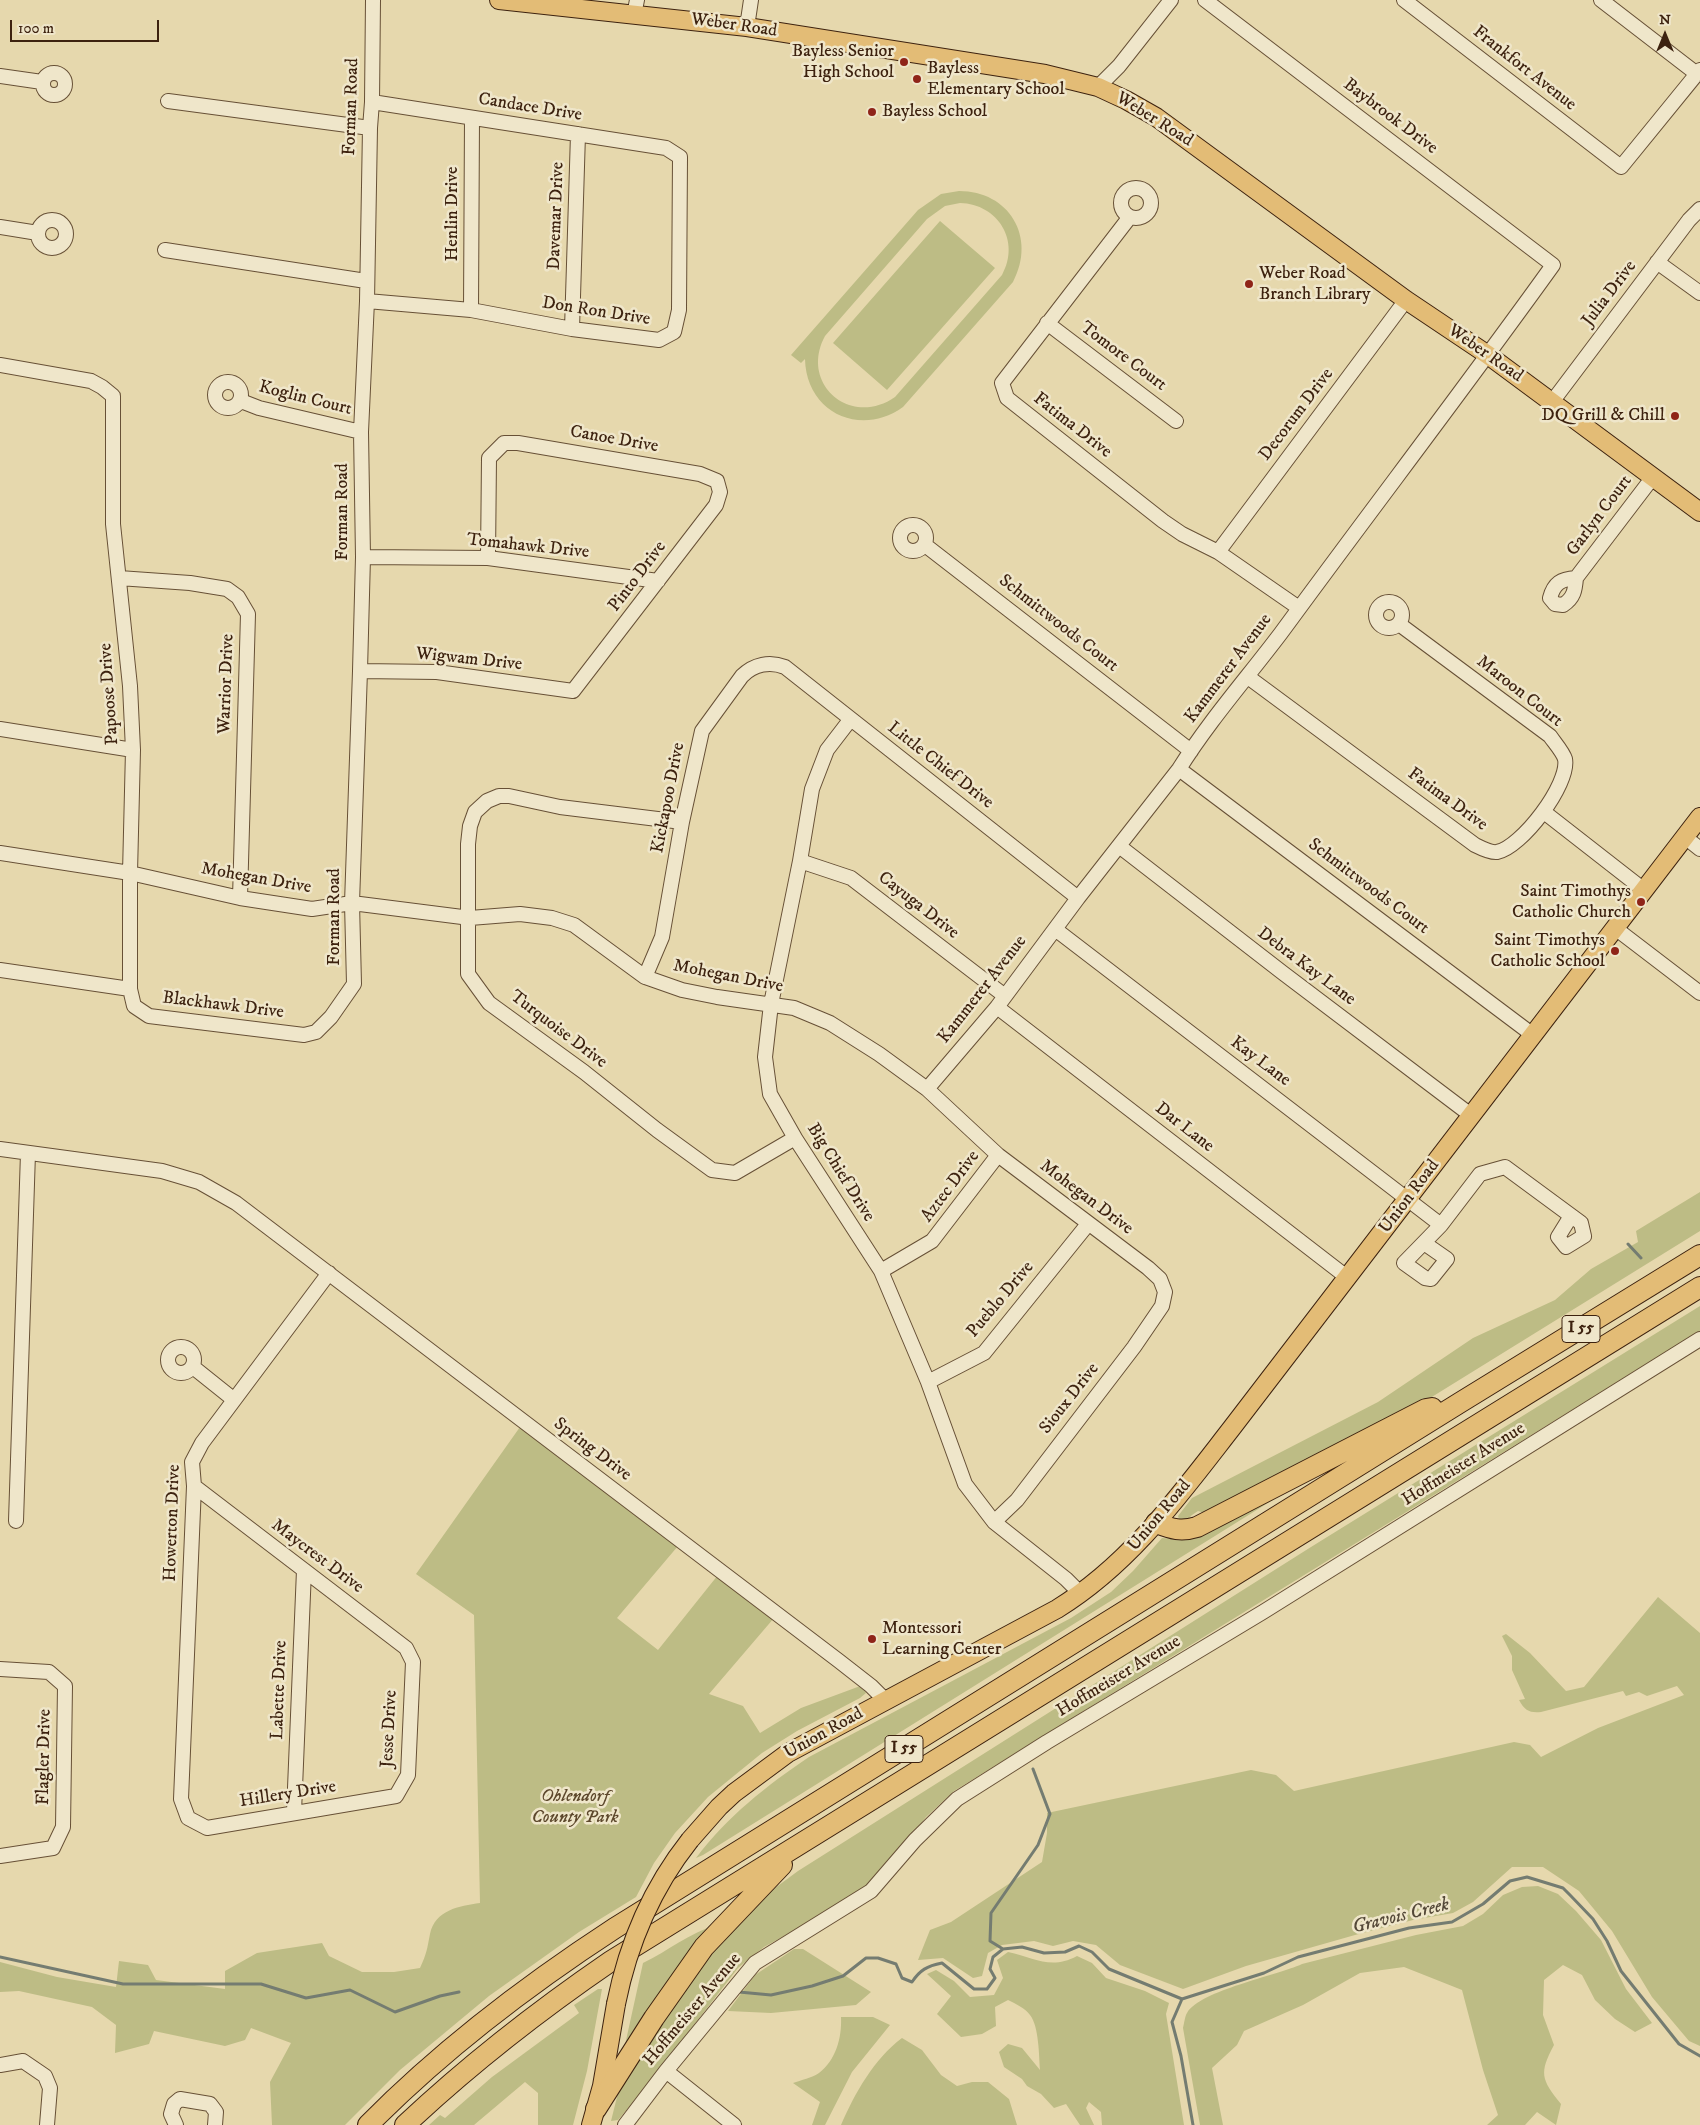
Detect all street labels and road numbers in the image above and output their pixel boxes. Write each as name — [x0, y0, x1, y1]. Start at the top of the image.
street label: Weber Road — [690, 9, 778, 43]
street label: Frankfort Avenue — [1468, 22, 1580, 116]
street label: Forman Road — [340, 58, 364, 156]
street label: Baybrook Drive — [1338, 74, 1442, 160]
street label: Weber Road — [1111, 88, 1197, 152]
street label: Candace Drive — [477, 89, 583, 127]
street label: Davemar Drive — [544, 162, 570, 270]
street label: Henlin Drive — [442, 166, 464, 262]
street label: Julia Drive — [1578, 257, 1642, 331]
street label: Don Ron Drive — [540, 293, 652, 331]
street label: Tomore Court — [1076, 318, 1170, 396]
street label: Weber Road — [1443, 320, 1527, 388]
street label: Decorum Drive — [1255, 365, 1339, 465]
street label: Koglin Court — [256, 377, 354, 421]
street label: Fatima Drive — [1028, 389, 1116, 463]
street label: Canoe Drive — [568, 422, 660, 458]
street label: Forman Road — [332, 463, 354, 561]
street label: Garlyn Court — [1563, 471, 1637, 561]
street label: Tomahawk Drive — [466, 530, 590, 564]
street label: Pinto Drive — [604, 537, 672, 617]
street label: Schmittwoods Court — [994, 571, 1122, 677]
street label: Kammerer Avenue — [1181, 610, 1277, 728]
street label: Warrior Drive — [214, 633, 240, 735]
street label: Papoose Drive — [96, 642, 124, 746]
street label: Wigwam Drive — [415, 644, 523, 676]
street label: Maroon Court — [1472, 652, 1566, 732]
street label: Little Chief Drive — [883, 718, 997, 814]
street label: Kickapoo Drive — [648, 741, 690, 855]
street label: Fatima Drive — [1403, 764, 1491, 836]
street label: Schmittwoods Court — [1303, 834, 1433, 940]
street label: Mohegan Drive — [199, 859, 313, 899]
street label: Forman Road — [324, 868, 346, 966]
street label: Cayuga Drive — [873, 868, 963, 944]
street label: Debra Kay Lane — [1253, 923, 1359, 1011]
street label: Kammerer Avenue — [934, 932, 1032, 1048]
street label: Mohegan Drive — [671, 956, 785, 998]
street label: Turquoise Drive — [505, 986, 611, 1074]
street label: Blackhawk Drive — [161, 988, 285, 1024]
street label: Kay Lane — [1226, 1032, 1294, 1092]
street label: Dar Lane — [1150, 1098, 1218, 1158]
street label: Big Chief Drive — [801, 1120, 879, 1226]
street label: Aztec Drive — [917, 1147, 985, 1227]
street label: Mohegan Drive — [1035, 1156, 1137, 1240]
street label: Union Road — [1375, 1156, 1445, 1238]
street label: Pueblo Drive — [963, 1257, 1039, 1343]
road number: I 55 — [1562, 1316, 1600, 1342]
street label: Sioux Drive — [1036, 1359, 1104, 1439]
street label: Spring Drive — [549, 1414, 635, 1486]
street label: Hoffmeister Avenue — [1399, 1419, 1529, 1511]
street label: Howerton Drive — [160, 1464, 186, 1582]
street label: Union Road — [1124, 1476, 1196, 1556]
street label: Maycrest Drive — [267, 1515, 367, 1599]
street label: Hoffmeister Avenue — [1053, 1631, 1185, 1723]
street label: Labette Drive — [267, 1640, 293, 1740]
street label: Jesse Drive — [377, 1690, 403, 1768]
street label: Union Road — [781, 1704, 867, 1764]
street label: Flagler Drive — [33, 1709, 57, 1805]
road number: I 55 — [885, 1736, 923, 1762]
street label: Hillery Drive — [238, 1777, 338, 1813]
street label: Hoffmeister Avenue — [639, 1949, 747, 2071]

